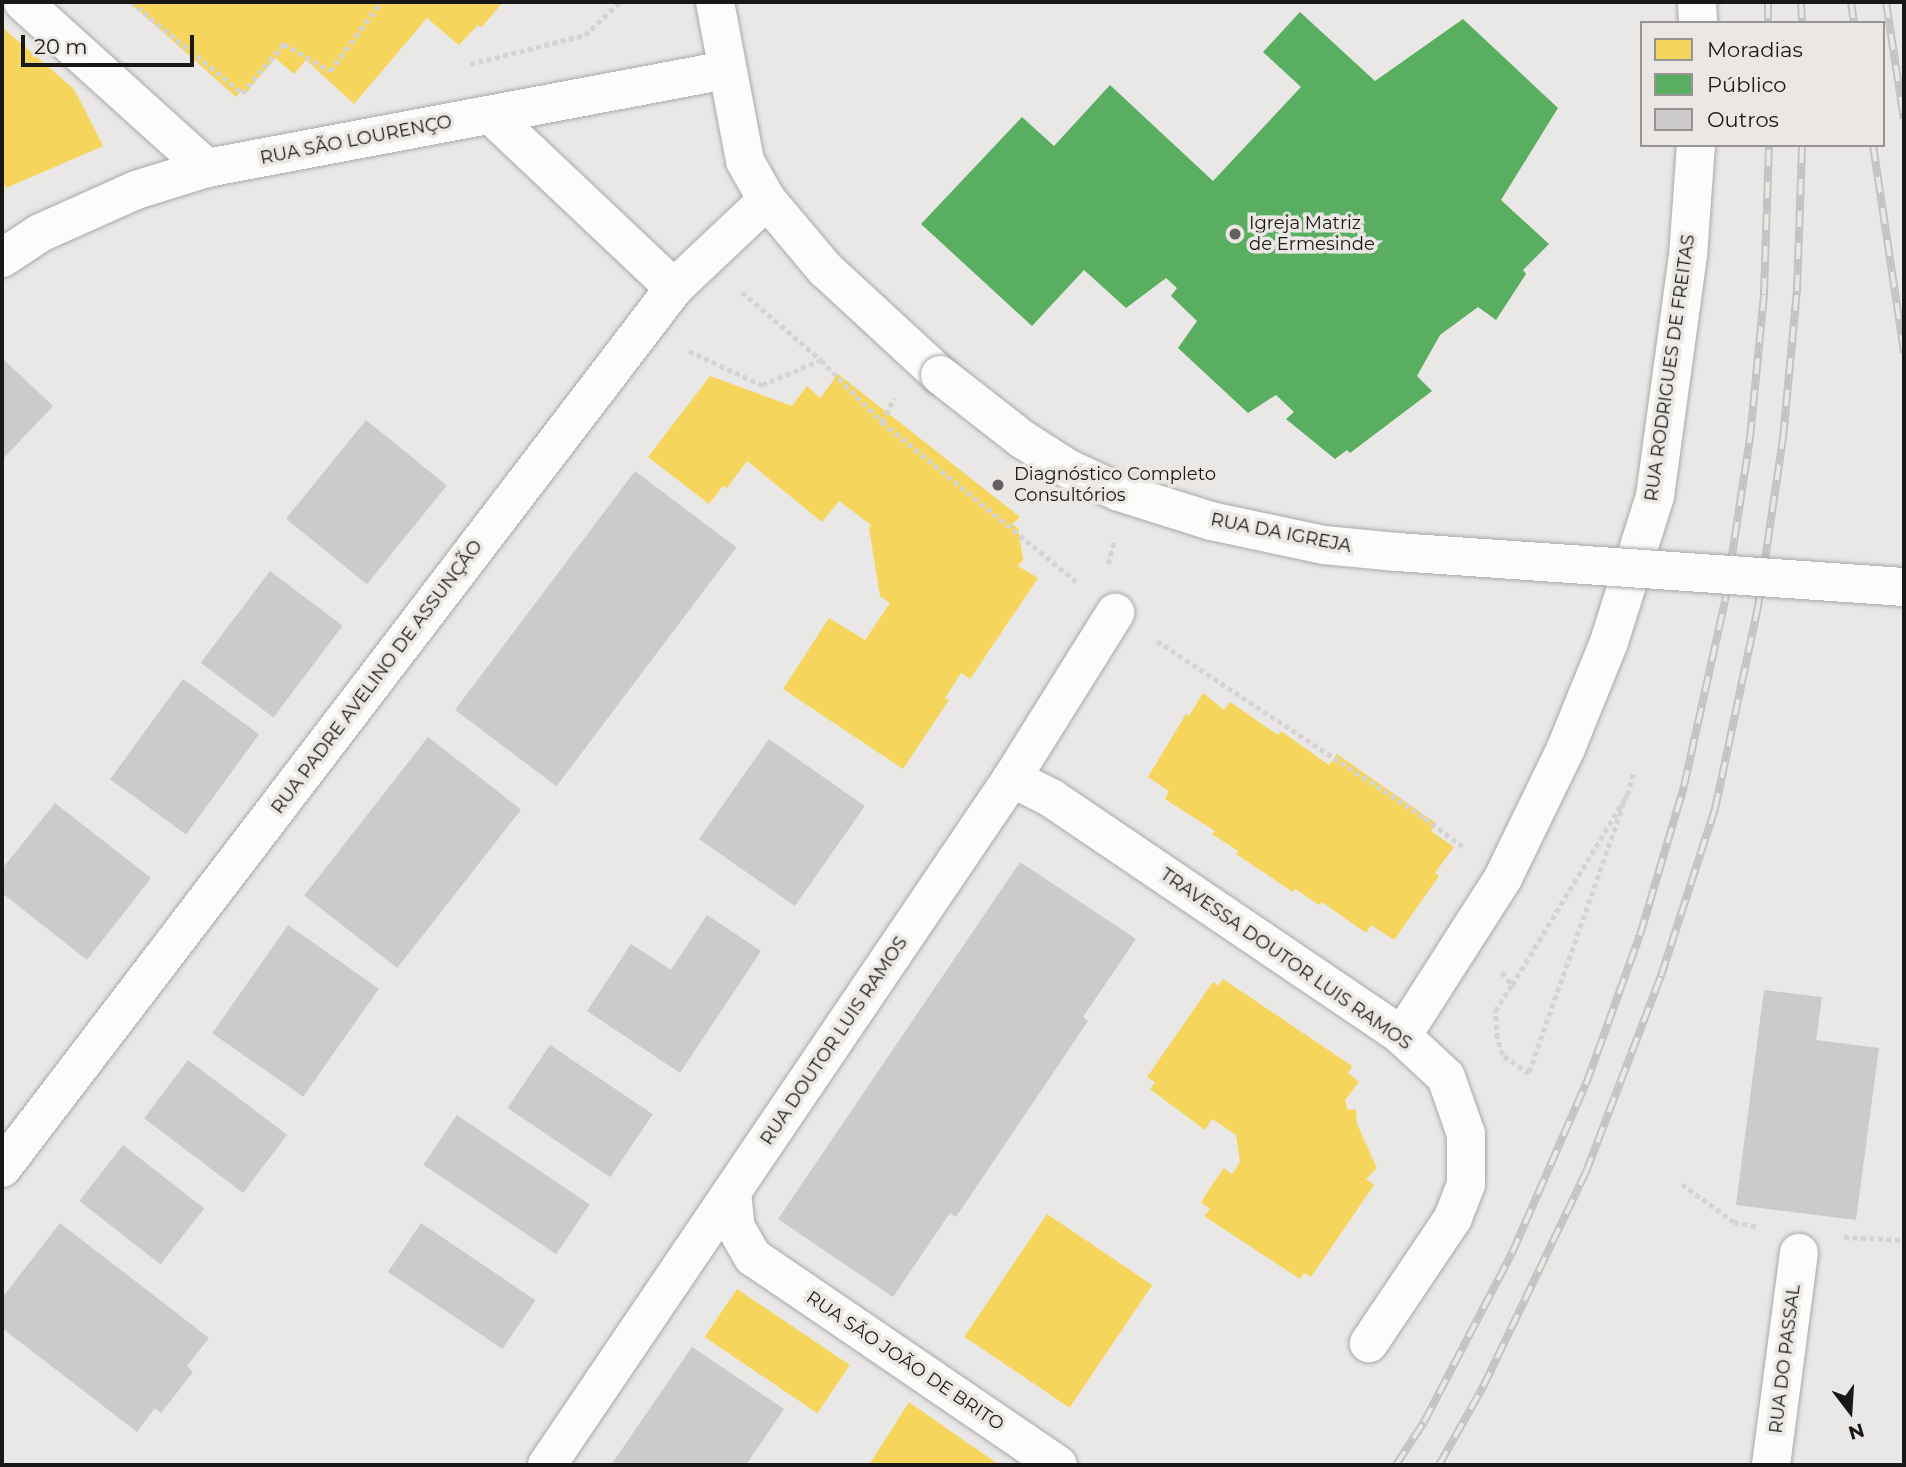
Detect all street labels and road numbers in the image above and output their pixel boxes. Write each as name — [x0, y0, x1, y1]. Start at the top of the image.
street label: RUA SÃO LOURENÇO — [258, 111, 454, 169]
street label: RUA RODRIGUES DE FREITAS — [1641, 233, 1699, 503]
street label: RUA DA IGREJA — [1209, 509, 1353, 557]
street label: RUA PADRE AVELINO DE ASSUNÇÃO — [267, 536, 487, 818]
street label: TRAVESSA DOUTOR LUIS RAMOS — [1156, 864, 1416, 1054]
street label: RUA DOUTOR LUIS RAMOS — [756, 933, 912, 1149]
street label: RUA DO PASSAL — [1765, 1283, 1805, 1435]
street label: RUA SÃO JOÃO DE BRITO — [802, 1287, 1008, 1435]

